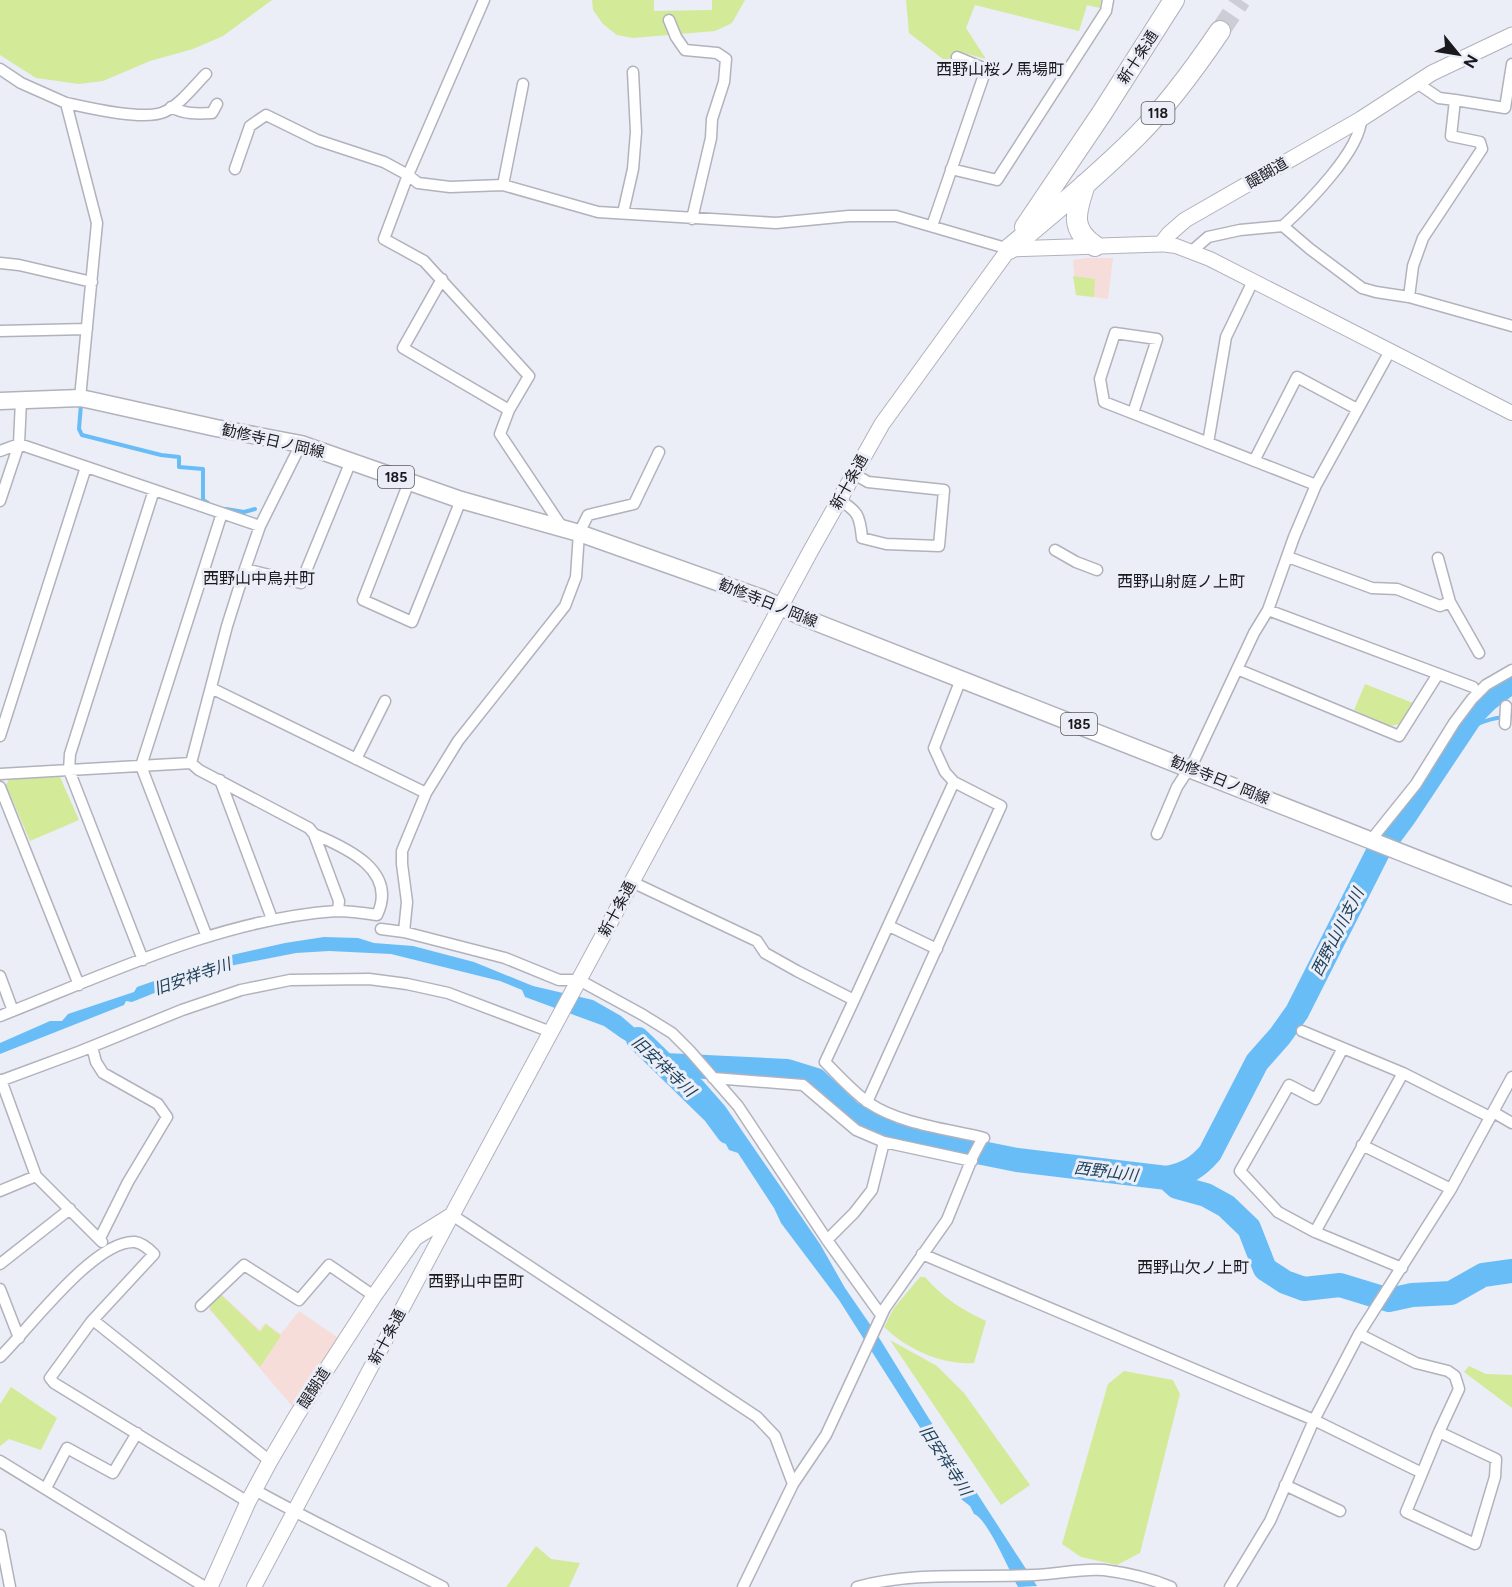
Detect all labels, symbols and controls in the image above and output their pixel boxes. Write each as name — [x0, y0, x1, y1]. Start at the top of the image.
north arrow — [1428, 24, 1488, 84]
street label: 新十条通 — [1114, 27, 1162, 87]
text: N — [1459, 51, 1482, 71]
district label: 西野山桜ノ馬場町 — [936, 60, 1064, 79]
road number: 118 — [1142, 102, 1174, 124]
street label: 醍醐道 — [1243, 154, 1291, 192]
street label: 勧修寺日ノ岡線 — [220, 420, 326, 462]
street label: 新十条通 — [827, 451, 871, 513]
road number: 185 — [378, 466, 414, 488]
district label: 西野山中鳥井町 — [203, 569, 315, 588]
district label: 西野山射庭ノ上町 — [1117, 572, 1245, 591]
street label: 勧修寺日ノ岡線 — [716, 575, 820, 631]
road number: 185 — [1061, 713, 1097, 735]
street label: 勧修寺日ノ岡線 — [1168, 752, 1272, 808]
street label: 新十条通 — [595, 878, 639, 940]
water label: 西野山川支川 — [1307, 883, 1369, 979]
water label: 旧安祥寺川 — [151, 954, 235, 998]
water label: 旧安祥寺川 — [628, 1032, 701, 1102]
water label: 西野山川 — [1073, 1158, 1141, 1185]
district label: 西野山欠ノ上町 — [1137, 1258, 1249, 1277]
district label: 西野山中臣町 — [428, 1272, 524, 1291]
street label: 新十条通 — [365, 1306, 409, 1368]
street label: 醍醐道 — [294, 1364, 334, 1412]
water label: 旧安祥寺川 — [916, 1422, 976, 1501]

